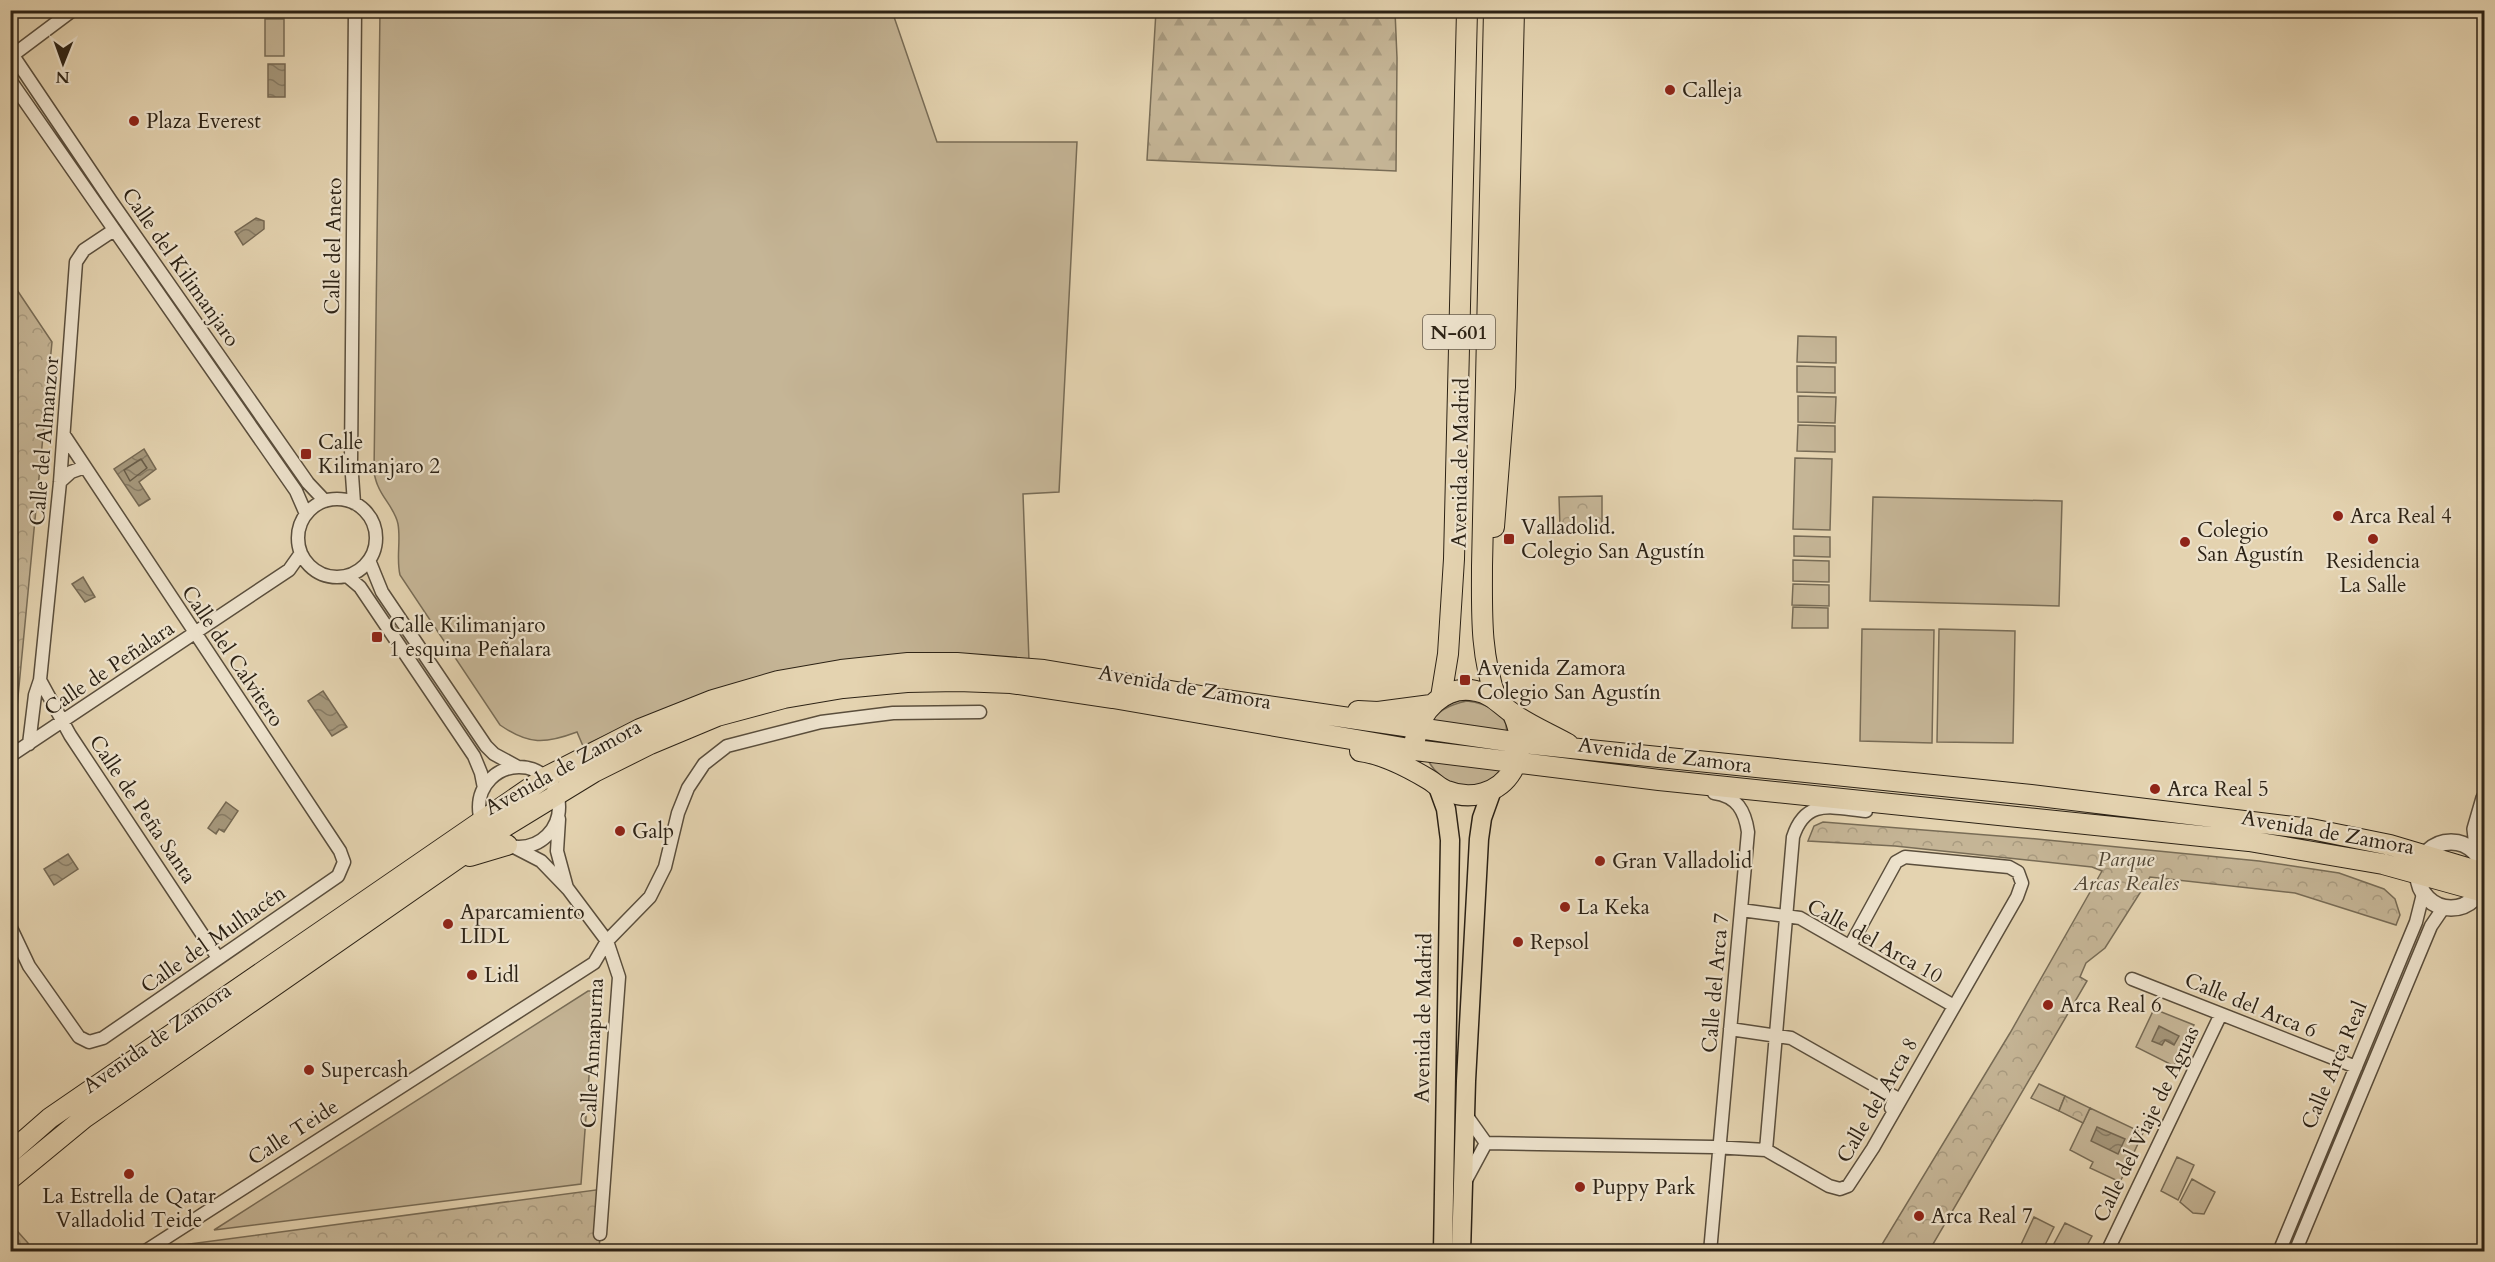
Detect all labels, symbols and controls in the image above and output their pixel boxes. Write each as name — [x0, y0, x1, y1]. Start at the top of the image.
north arrow — [33, 33, 93, 93]
text: N — [56, 66, 70, 88]
place label: Calleja — [1682, 76, 1742, 105]
marker: Calleja — [1663, 83, 1677, 97]
place label: Plaza Everest — [146, 107, 261, 136]
marker: Plaza Everest — [127, 114, 141, 128]
street label: Calle del Aneto — [318, 177, 349, 315]
street label: Calle del Kilimanjaro — [115, 182, 246, 353]
road number: N-601 — [1423, 315, 1495, 349]
street label: Calle del Almanzor — [23, 355, 66, 527]
street label: Avenida de Madrid — [1445, 378, 1476, 548]
place label: Calle Kilimanjaro 2 — [318, 428, 440, 481]
marker: Calle Kilimanjaro 2 — [299, 447, 313, 461]
place label: Arca Real 4 — [2350, 502, 2452, 531]
marker: Arca Real 4 — [2331, 509, 2345, 523]
place label: Valladolid. Colegio San Agustín — [1521, 513, 1705, 566]
place label: Colegio San Agustín — [2197, 516, 2304, 569]
marker: Valladolid. Colegio San Agustín — [1502, 532, 1516, 546]
marker: Residencia La Salle — [2366, 532, 2380, 546]
marker: Colegio San Agustín — [2178, 535, 2192, 549]
place label: Residencia La Salle — [2326, 547, 2420, 600]
street label: Calle del Calvitero — [174, 580, 291, 733]
place label: Calle Kilimanjaro 1 esquina Peñalara — [389, 611, 551, 664]
street label: Calle de Peñalara — [38, 614, 180, 723]
marker: Calle Kilimanjaro 1 esquina Peñalara — [370, 630, 384, 644]
place label: Avenida Zamora Colegio San Agustín — [1477, 654, 1661, 707]
street label: Avenida de Zamora — [1096, 658, 1274, 717]
marker: Avenida Zamora Colegio San Agustín — [1458, 673, 1472, 687]
street label: Avenida de Zamora — [480, 712, 647, 823]
street label: Calle de Peña Santa — [82, 729, 203, 889]
street label: Avenida de Zamora — [1576, 730, 1754, 781]
place label: Arca Real 5 — [2167, 775, 2269, 804]
marker: Arca Real 5 — [2148, 782, 2162, 796]
street label: Avenida de Zamora — [2239, 803, 2417, 862]
place label: Galp — [632, 817, 674, 846]
marker: Galp — [613, 824, 627, 838]
park label: Parque Arcas Reales — [2072, 845, 2179, 898]
place label: Gran Valladolid — [1612, 847, 1752, 876]
marker: Gran Valladolid — [1593, 854, 1607, 868]
street label: Calle del Mulhacén — [135, 878, 292, 1000]
street label: Calle del Arca 10 — [1802, 892, 1948, 991]
place label: La Keka — [1577, 893, 1650, 922]
place label: Aparcamiento LIDL — [460, 898, 585, 951]
marker: La Keka — [1558, 900, 1572, 914]
street label: Calle del Arca 7 — [1695, 912, 1736, 1054]
marker: Aparcamiento LIDL — [441, 917, 455, 931]
place label: Repsol — [1530, 928, 1589, 957]
street label: Avenida de Madrid — [1408, 933, 1439, 1103]
marker: Repsol — [1511, 935, 1525, 949]
place label: Lidl — [484, 961, 519, 990]
street label: Calle del Arca 6 — [2180, 966, 2321, 1045]
marker: Lidl — [465, 968, 479, 982]
street label: Avenida de Zamora — [77, 976, 237, 1100]
street label: Calle Annapurna — [574, 977, 611, 1129]
place label: Arca Real 6 — [2060, 991, 2162, 1020]
street label: Calle Arca Real — [2294, 997, 2374, 1134]
marker: Arca Real 6 — [2041, 998, 2055, 1012]
street label: Calle del Viaje de Aguas — [2086, 1021, 2207, 1227]
street label: Calle del Arca 8 — [1830, 1032, 1925, 1168]
place label: Supercash — [321, 1056, 409, 1085]
marker: Supercash — [302, 1063, 316, 1077]
street label: Calle Teide — [242, 1092, 344, 1173]
marker: La Estrella de Qatar Valladolid Teide — [122, 1167, 136, 1181]
place label: Puppy Park — [1592, 1173, 1696, 1202]
marker: Puppy Park — [1573, 1180, 1587, 1194]
place label: La Estrella de Qatar Valladolid Teide — [42, 1182, 216, 1235]
place label: Arca Real 7 — [1931, 1202, 2033, 1231]
marker: Arca Real 7 — [1912, 1209, 1926, 1223]

